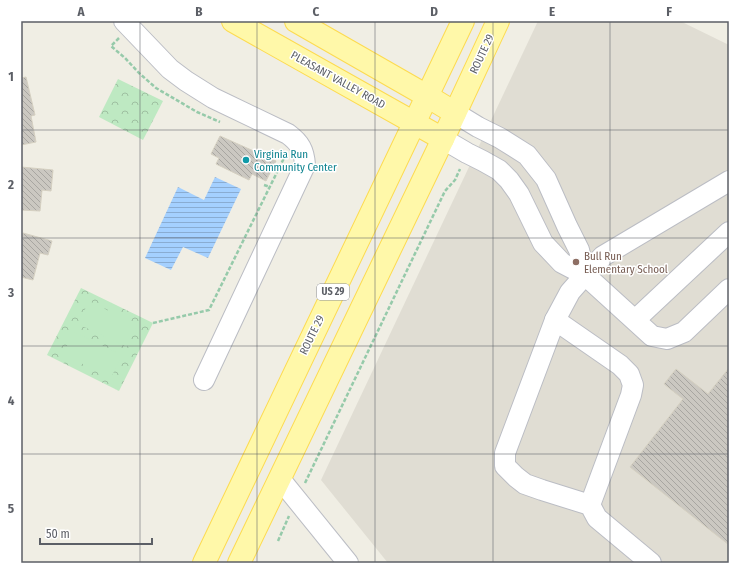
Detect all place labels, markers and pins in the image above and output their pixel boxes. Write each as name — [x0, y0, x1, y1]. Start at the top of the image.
place label: Virginia Run Community Center — [254, 148, 337, 174]
marker: Virginia Run Community Center — [241, 155, 251, 165]
place label: Bull Run Elementary School — [584, 250, 668, 276]
marker: Bull Run Elementary School — [571, 257, 581, 267]

